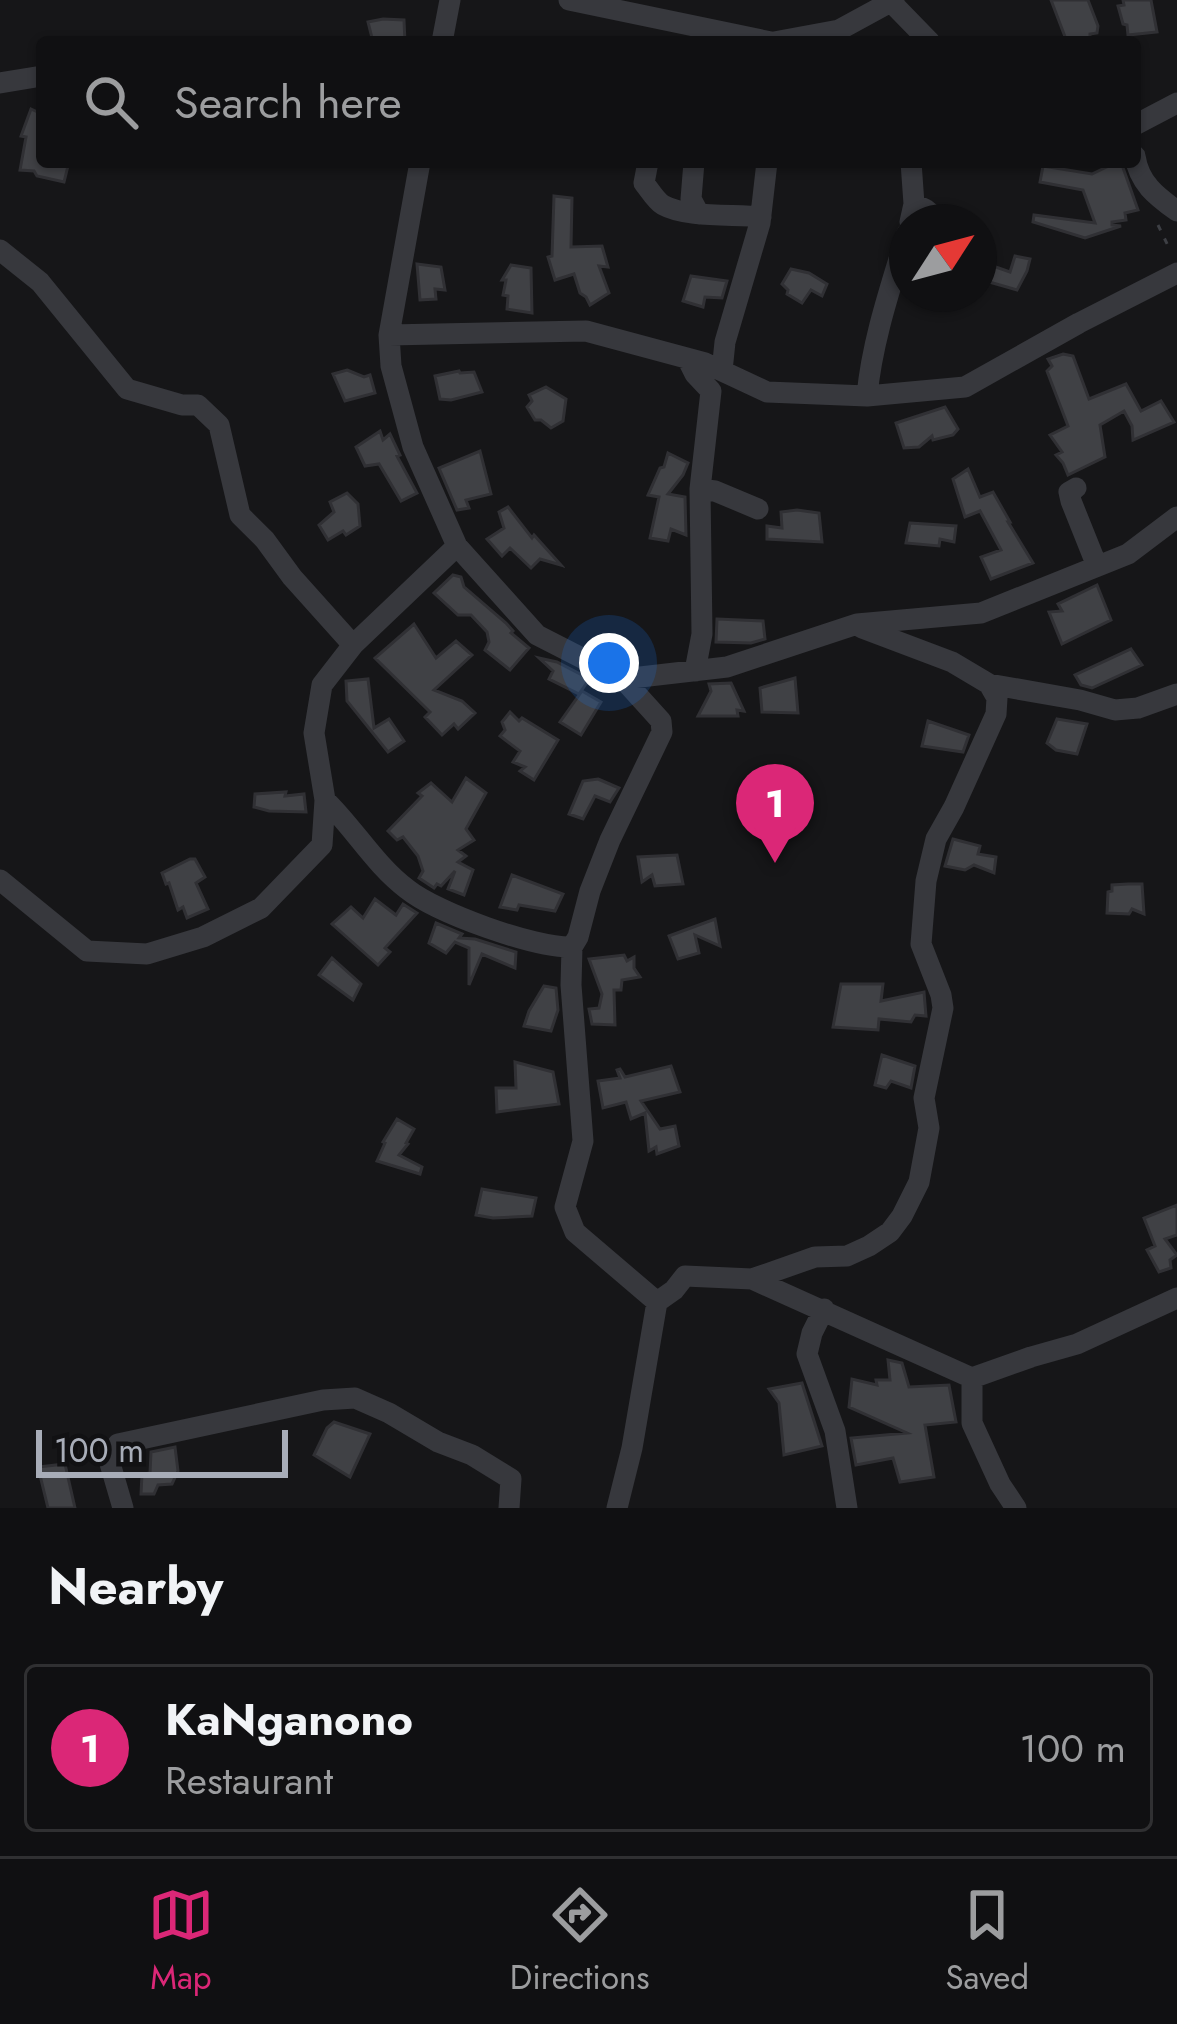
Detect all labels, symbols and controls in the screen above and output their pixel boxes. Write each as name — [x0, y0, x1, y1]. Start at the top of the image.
search box — [36, 36, 1141, 168]
icon: search — [78, 69, 144, 135]
text: Search here — [174, 70, 402, 135]
north arrow — [889, 204, 997, 312]
your location — [579, 633, 639, 693]
pin: 1 — [736, 764, 814, 863]
scale bar — [36, 1424, 288, 1477]
text: 100 m — [54, 1427, 144, 1474]
text: Nearby — [48, 1549, 223, 1623]
text: KaNganono — [165, 1687, 413, 1752]
text: 1 — [80, 1720, 100, 1777]
text: 100 m — [1020, 1720, 1126, 1777]
text: Restaurant — [165, 1752, 333, 1809]
tab: Map — [148, 1882, 214, 2001]
tab: Directions — [510, 1882, 650, 2001]
tab: Saved — [945, 1882, 1029, 2001]

